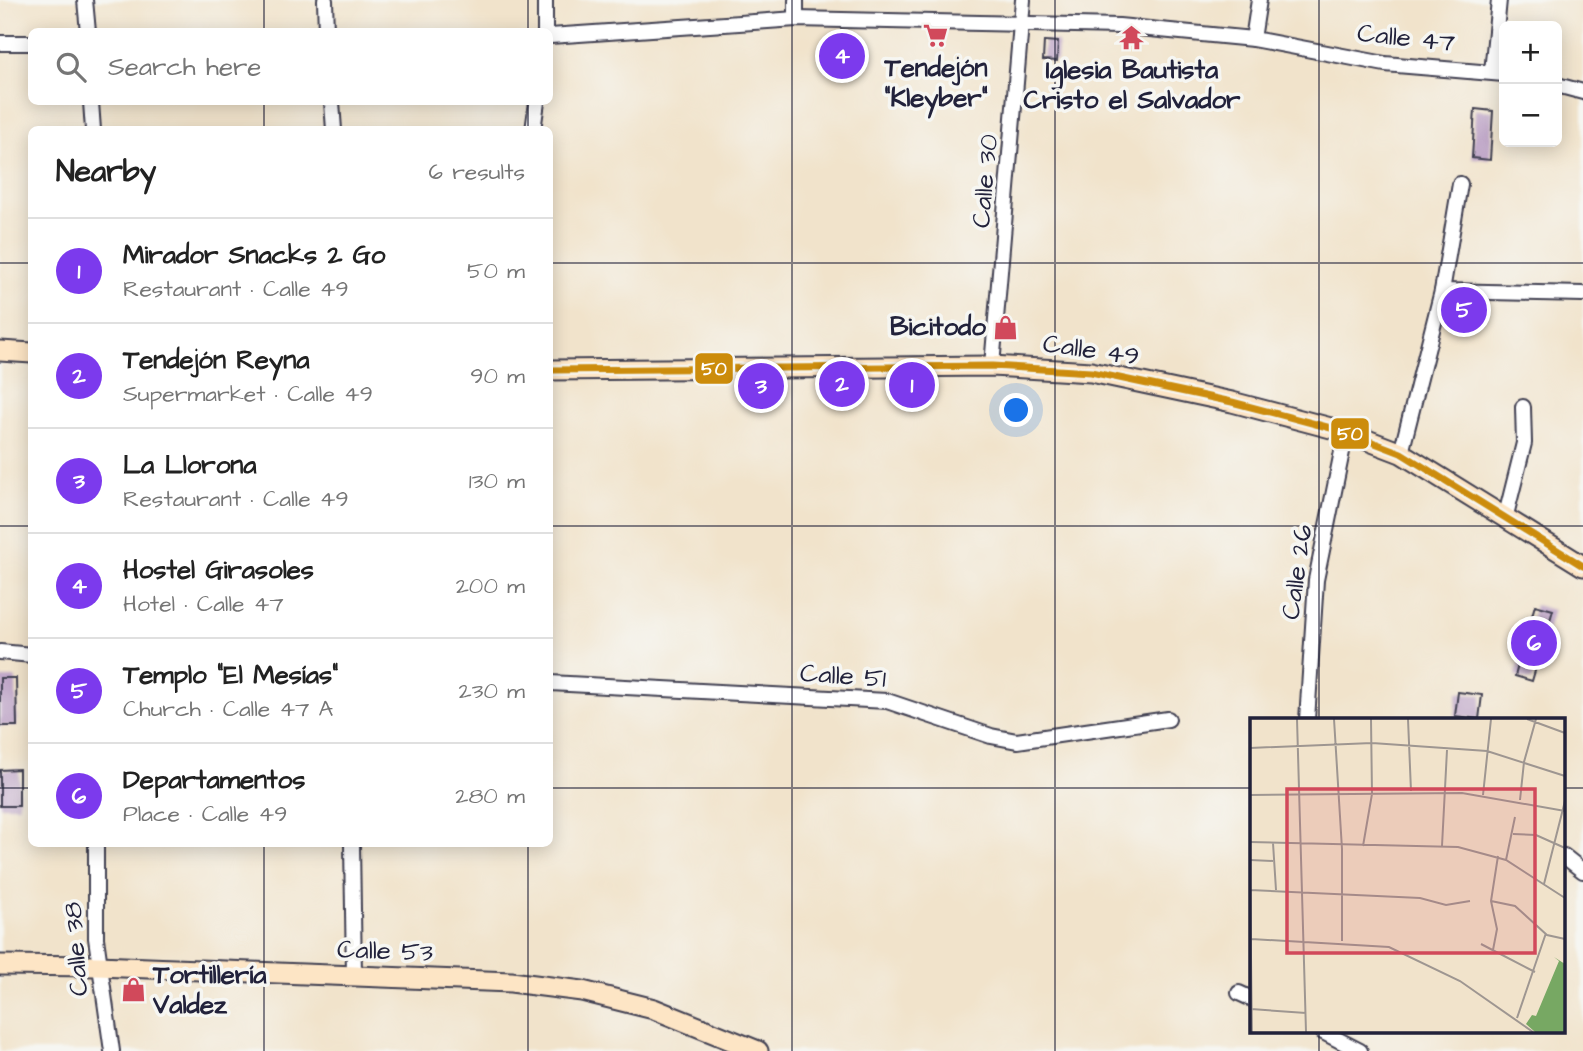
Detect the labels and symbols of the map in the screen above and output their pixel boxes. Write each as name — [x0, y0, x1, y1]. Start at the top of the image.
street label: Calle 47 — [1355, 15, 1457, 61]
supermarket icon: Tendejón "Kleyber" — [922, 22, 950, 50]
temple icon: Iglesia Bautista Cristo el Salvador — [1118, 24, 1146, 52]
pin: 4 — [819, 30, 865, 82]
place label: Tendejón "Kleyber" — [884, 50, 988, 119]
place label: Iglesia Bautista Cristo el Salvador — [1024, 52, 1241, 118]
street label: Calle 30 — [963, 133, 1007, 229]
pin: 5 — [1441, 284, 1487, 336]
place label: Bicitodo — [890, 309, 986, 345]
shop icon: Bicitodo — [992, 313, 1020, 341]
street label: Calle 49 — [1041, 325, 1141, 375]
line badge: 50 — [694, 352, 734, 385]
text: 50 — [701, 356, 727, 383]
pin: 2 — [819, 358, 865, 410]
pin: 1 — [889, 359, 935, 411]
pin: 3 — [738, 360, 784, 412]
your location — [999, 393, 1033, 427]
line badge: 50 — [1330, 417, 1370, 450]
text: 50 — [1337, 421, 1363, 448]
street label: Calle 26 — [1273, 522, 1321, 622]
pin: 6 — [1511, 617, 1557, 669]
street label: Calle 51 — [799, 655, 887, 697]
inset map — [1250, 718, 1566, 1034]
street label: Calle 38 — [55, 901, 97, 997]
street label: Calle 53 — [336, 931, 434, 971]
place label: Tortillería Valdez — [152, 957, 267, 1023]
shop icon: Tortillería Valdez — [119, 976, 147, 1004]

